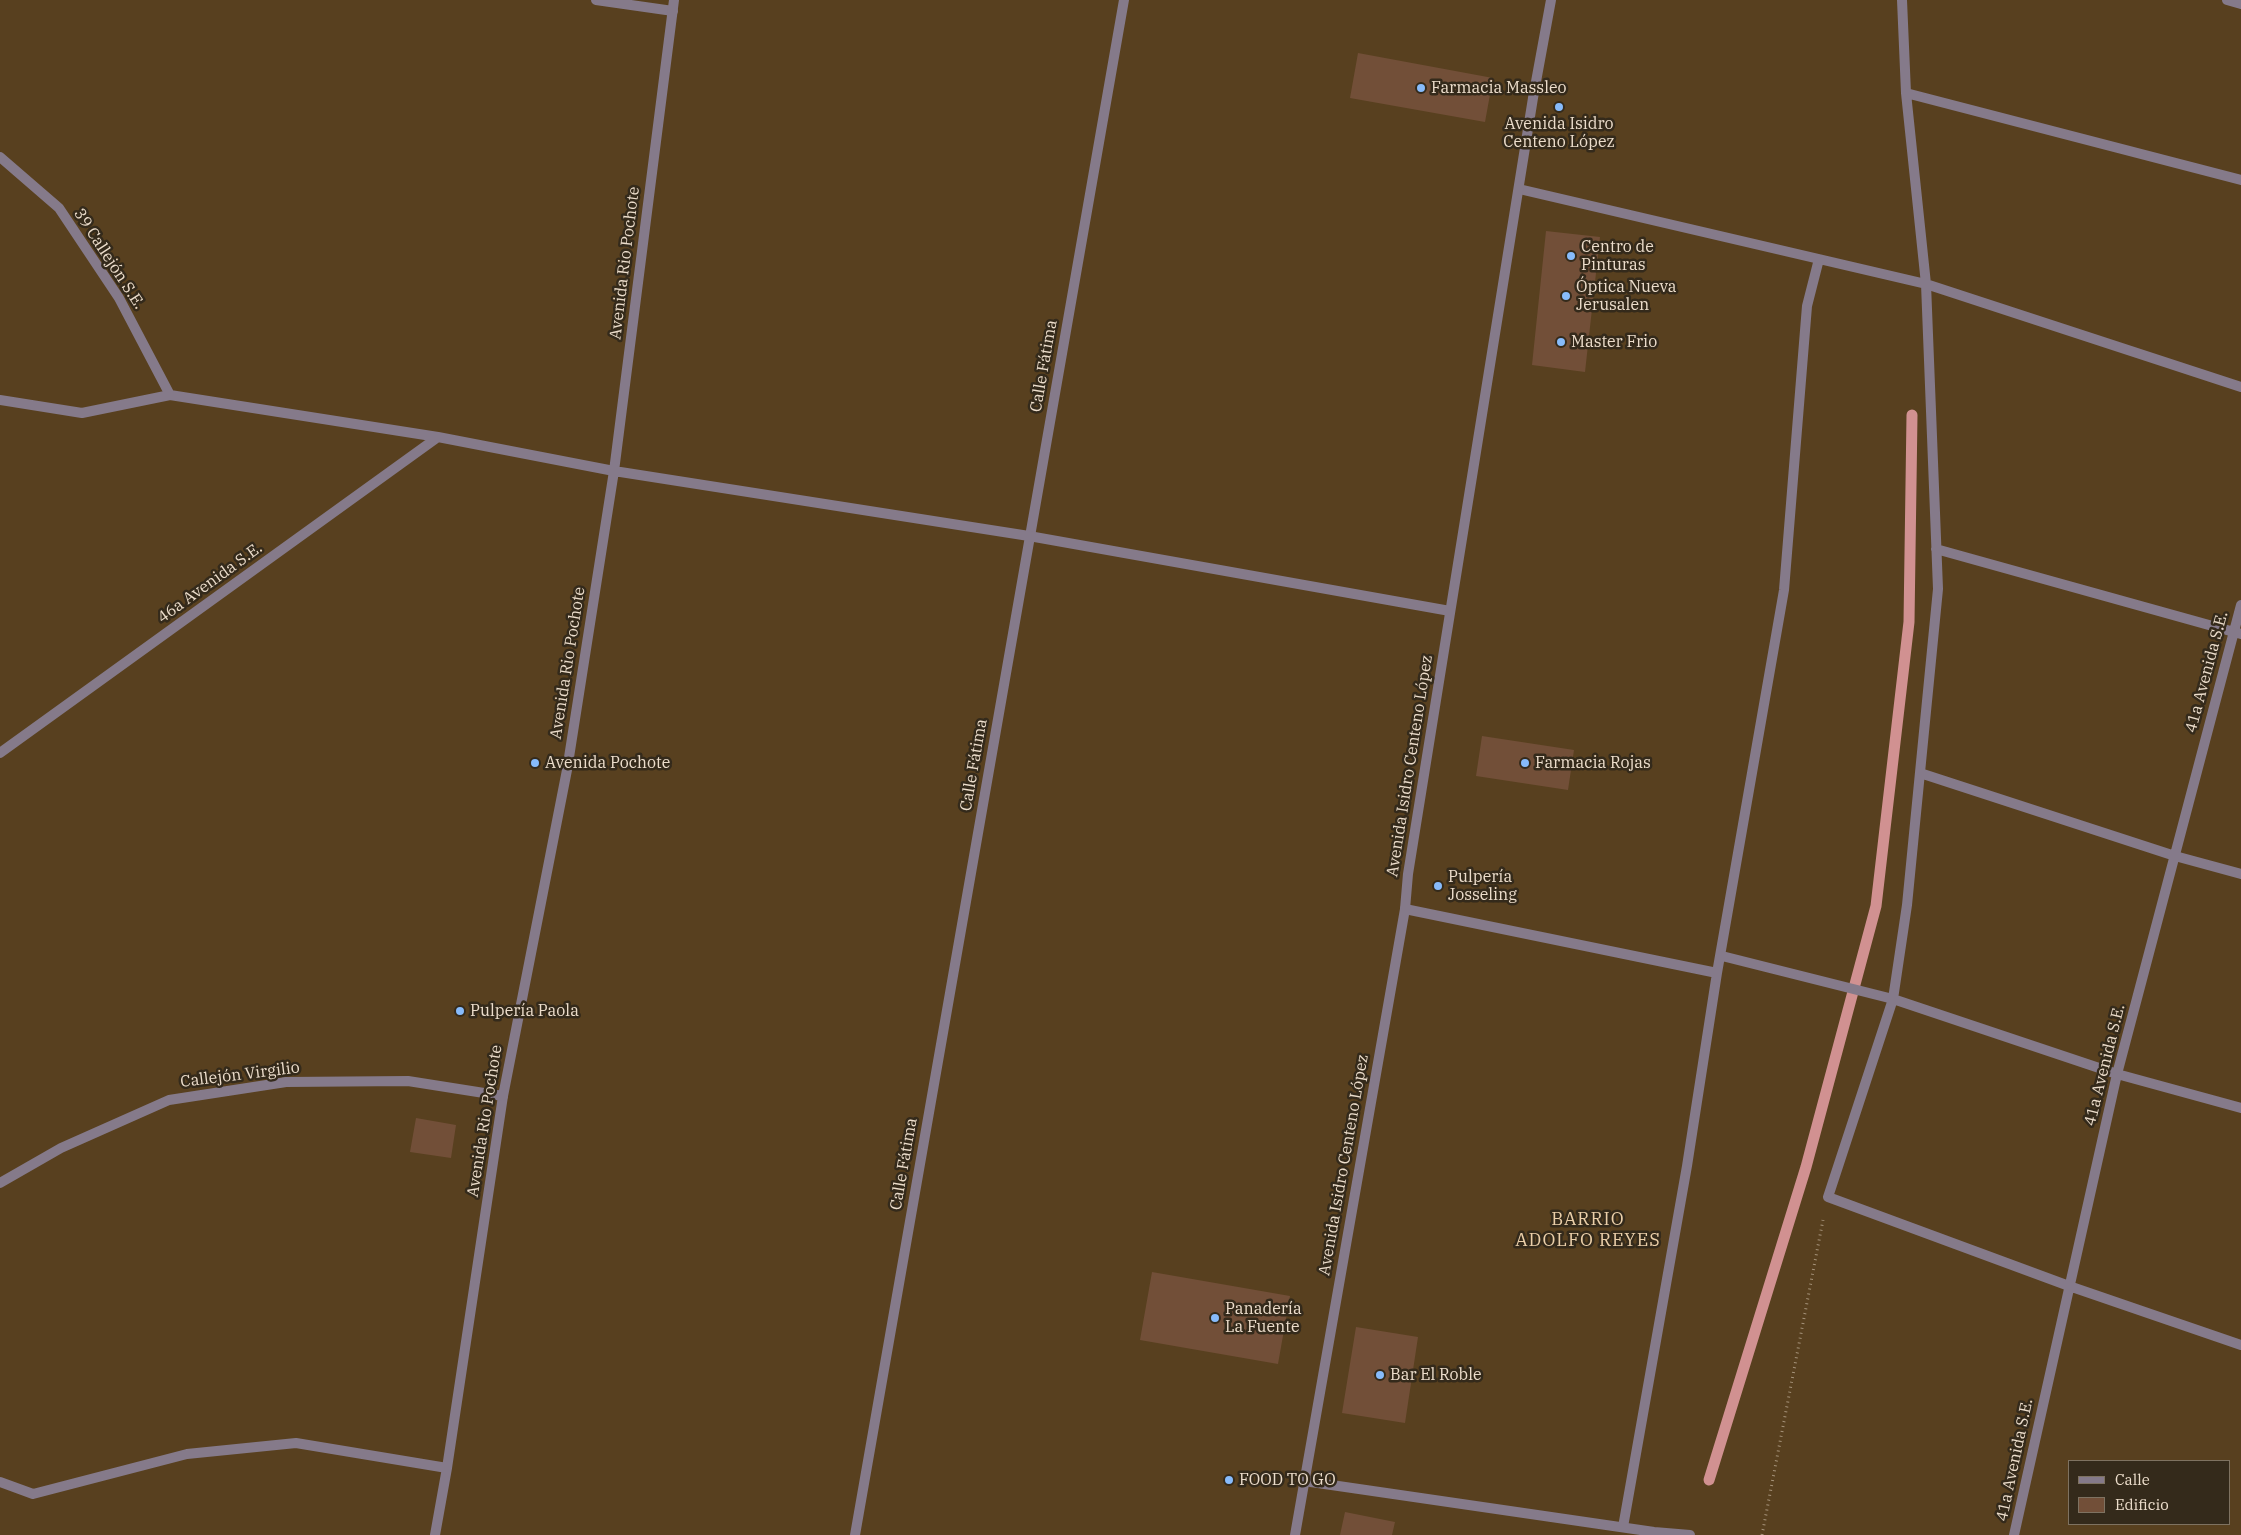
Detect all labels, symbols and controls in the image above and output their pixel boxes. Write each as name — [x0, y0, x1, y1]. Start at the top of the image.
place label: Farmacia Massleo — [1431, 78, 1567, 98]
marker: Farmacia Massleo — [1415, 82, 1427, 94]
marker: Avenida Isidro Centeno López — [1553, 101, 1565, 113]
place label: Avenida Isidro Centeno López — [1503, 114, 1615, 152]
street label: Avenida Rio Pochote — [606, 185, 644, 341]
street label: 39 Callejón S.E. — [69, 205, 149, 313]
place label: Centro de Pinturas — [1581, 237, 1654, 275]
marker: Centro de Pinturas — [1565, 250, 1577, 262]
place label: Óptica Nueva Jerusalen — [1576, 277, 1677, 315]
marker: Óptica Nueva Jerusalen — [1560, 290, 1572, 302]
street label: Calle Fátima — [1026, 318, 1062, 414]
place label: Master Frio — [1571, 332, 1657, 352]
marker: Master Frio — [1555, 336, 1567, 348]
street label: 46a Avenida S.E. — [154, 539, 266, 627]
street label: Avenida Rio Pochote — [546, 586, 590, 740]
street label: 41a Avenida S.E. — [2182, 609, 2232, 735]
street label: Avenida Isidro Centeno López — [1383, 654, 1437, 878]
street label: Calle Fátima — [956, 717, 992, 813]
place label: Avenida Pochote — [545, 753, 670, 773]
place label: Farmacia Rojas — [1535, 753, 1651, 773]
marker: Avenida Pochote — [529, 757, 541, 769]
marker: Farmacia Rojas — [1519, 757, 1531, 769]
place label: Pulpería Josseling — [1448, 867, 1517, 905]
marker: Pulpería Josseling — [1432, 880, 1444, 892]
place label: Pulpería Paola — [470, 1001, 579, 1021]
street label: 41a Avenida S.E. — [2081, 1002, 2129, 1128]
marker: Pulpería Paola — [454, 1005, 466, 1017]
street label: Avenida Rio Pochote — [463, 1044, 507, 1198]
street label: Avenida Isidro Centeno López — [1315, 1053, 1373, 1277]
street label: Callejón Virgilio — [179, 1058, 301, 1092]
street label: Calle Fátima — [886, 1116, 922, 1212]
district label: BARRIO ADOLFO REYES — [1514, 1209, 1662, 1252]
place label: Panadería La Fuente — [1225, 1299, 1302, 1337]
marker: Panadería La Fuente — [1209, 1312, 1221, 1324]
place label: Bar El Roble — [1390, 1365, 1482, 1385]
marker: Bar El Roble — [1374, 1369, 1386, 1381]
street label: 41a Avenida S.E. — [1993, 1397, 2037, 1523]
legend — [2068, 1460, 2231, 1525]
place label: FOOD TO GO — [1239, 1470, 1336, 1490]
text: Calle — [2115, 1470, 2150, 1489]
marker: FOOD TO GO — [1223, 1474, 1235, 1486]
text: Edificio — [2115, 1495, 2169, 1514]

